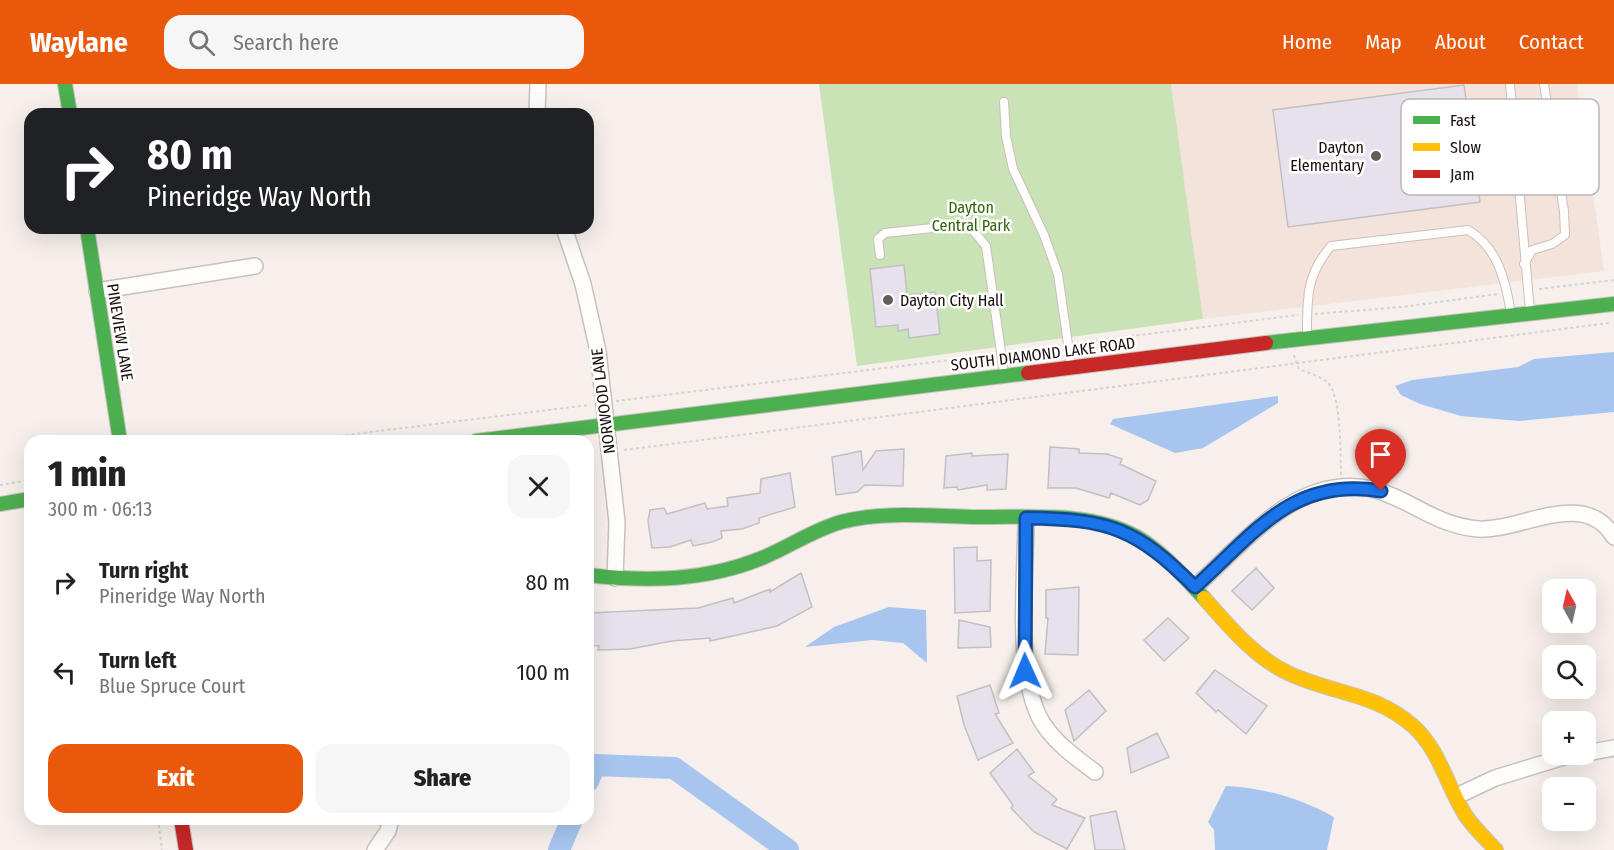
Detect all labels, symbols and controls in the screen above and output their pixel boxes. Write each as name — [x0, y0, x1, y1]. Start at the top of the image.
search box — [164, 15, 584, 69]
text: Waylane — [30, 26, 128, 59]
icon: search — [185, 26, 218, 59]
text: Search here — [233, 29, 339, 56]
text: Home — [1282, 29, 1332, 55]
text: Map — [1365, 29, 1402, 55]
text: About — [1435, 29, 1486, 55]
text: Contact — [1519, 29, 1584, 55]
legend — [1401, 99, 1599, 195]
text: Fast — [1450, 111, 1477, 130]
text: 80 m — [147, 130, 233, 180]
icon: right — [48, 132, 126, 210]
place label: Dayton Elementary — [1290, 138, 1365, 175]
text: Slow — [1450, 138, 1481, 157]
marker: Dayton Elementary — [1369, 149, 1383, 163]
text: Jam — [1450, 165, 1475, 184]
text: Pineridge Way North — [147, 181, 372, 213]
park label: Dayton Central Park — [932, 198, 1011, 235]
street label: PINEVIEW LANE — [103, 282, 137, 382]
place label: Dayton City Hall — [900, 291, 1004, 310]
marker: Dayton City Hall — [881, 293, 895, 307]
street label: SOUTH DIAMOND LAKE ROAD — [950, 333, 1136, 375]
street label: NORWOOD LANE — [587, 347, 619, 455]
pin — [1355, 429, 1406, 491]
icon: arrive — [1364, 438, 1397, 471]
text: 1 min — [48, 452, 126, 496]
button: close — [507, 455, 570, 518]
text: 300 m · 06:13 — [48, 497, 152, 521]
text: Turn right — [99, 557, 188, 584]
icon: right — [48, 566, 81, 599]
text: 80 m — [525, 569, 570, 596]
north arrow — [1542, 579, 1596, 633]
map controls — [1542, 579, 1596, 831]
text: Pineridge Way North — [99, 584, 266, 608]
position arrow — [993, 639, 1057, 703]
button: search — [1542, 645, 1596, 699]
text: Turn left — [99, 647, 177, 674]
icon: left — [48, 656, 81, 689]
text: 100 m — [516, 659, 570, 686]
text: Blue Spruce Court — [99, 674, 245, 698]
button: + — [1542, 711, 1596, 765]
button: Exit — [48, 744, 303, 813]
button: Share — [315, 744, 570, 813]
button: − — [1542, 777, 1596, 831]

